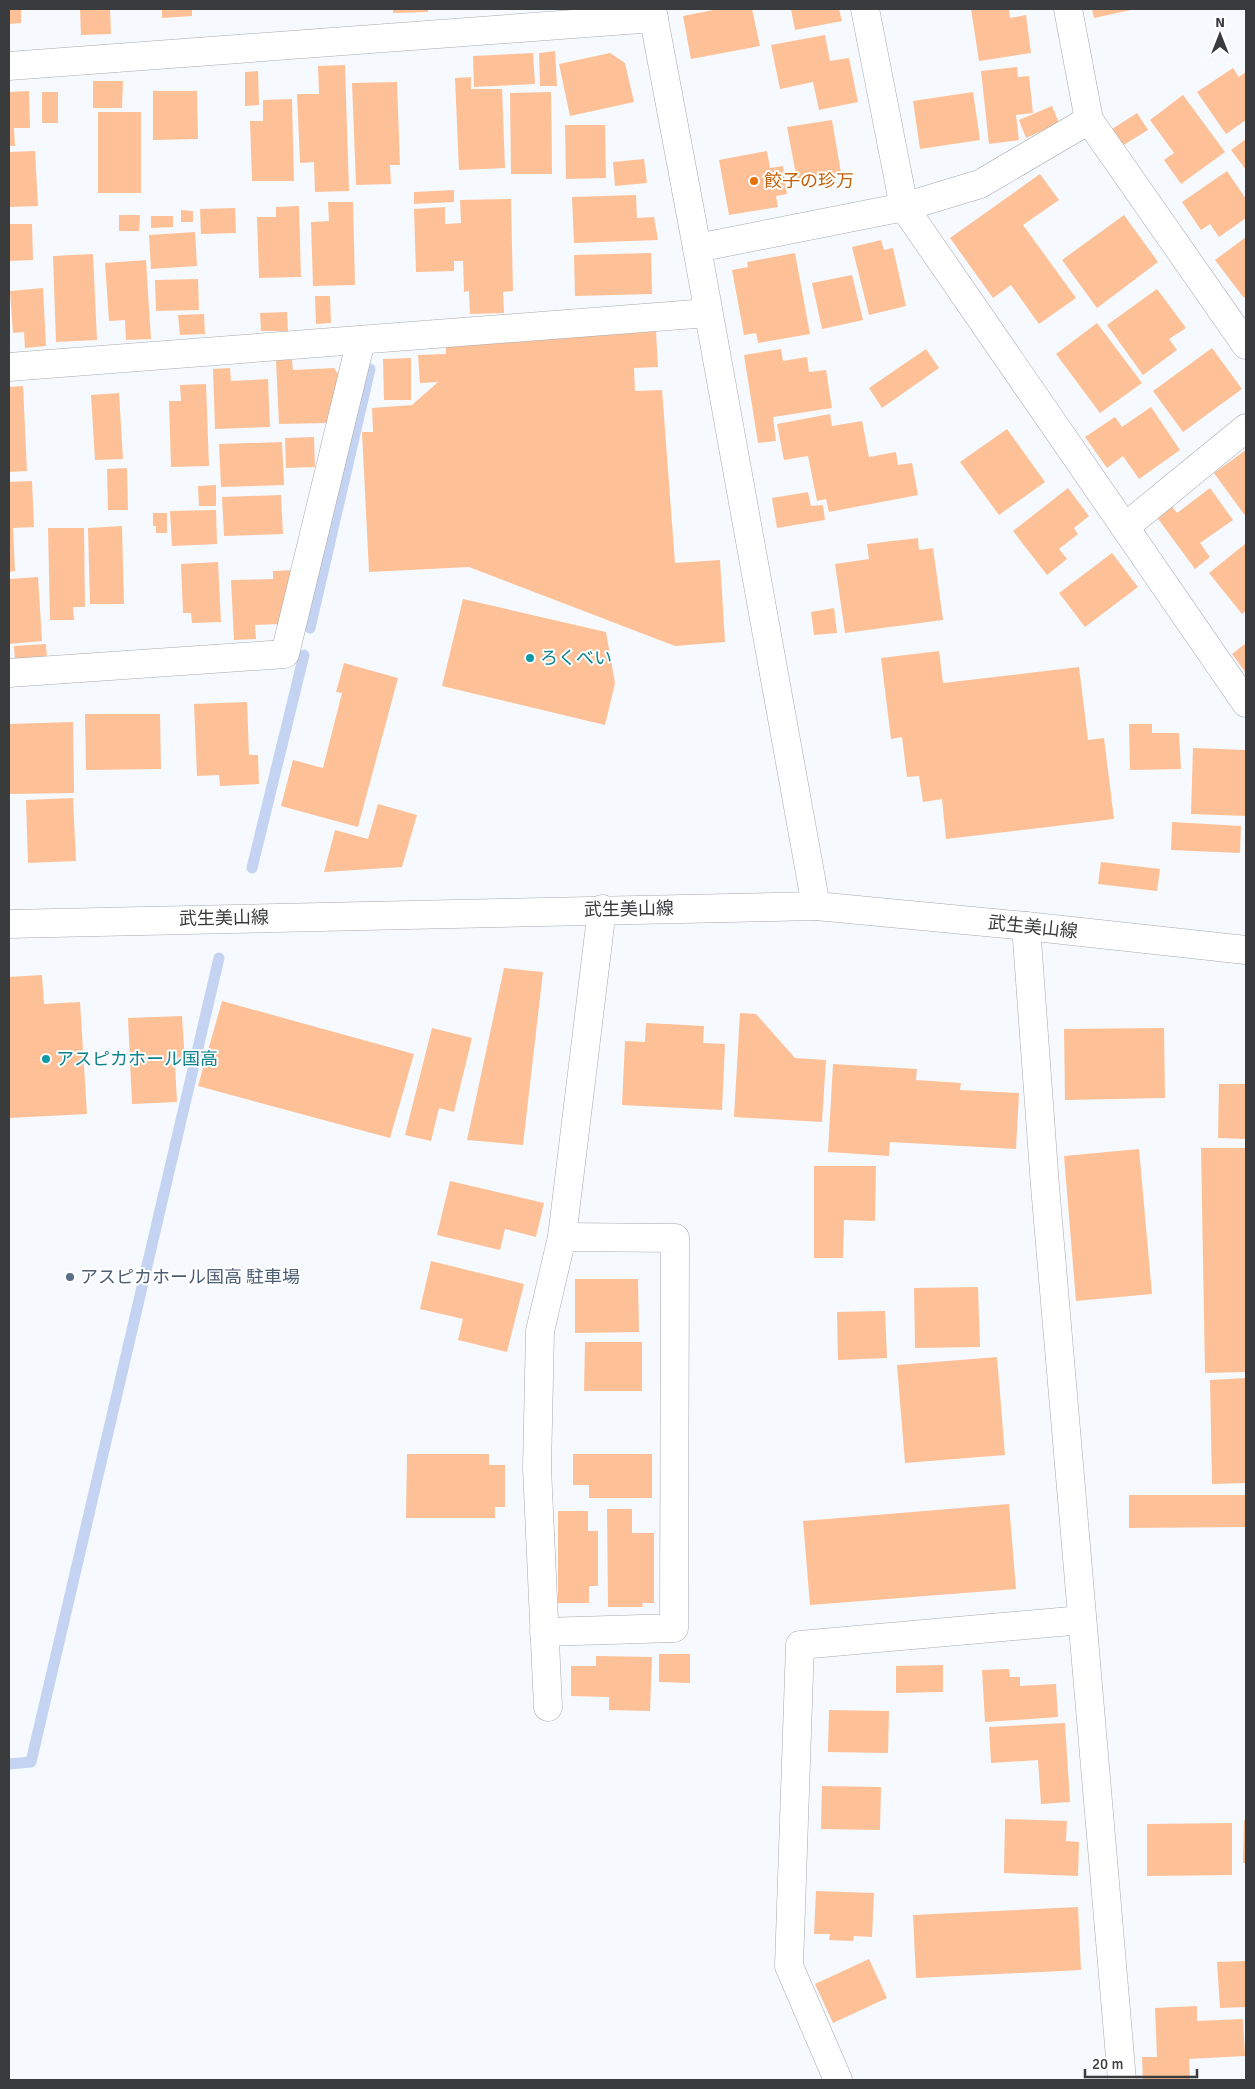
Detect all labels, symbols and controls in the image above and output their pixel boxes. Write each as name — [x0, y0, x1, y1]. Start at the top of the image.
north arrow — [1195, 10, 1245, 60]
text: N — [1215, 14, 1225, 31]
place label: 餃子の珍万 — [764, 170, 854, 192]
marker: 餃子の珍万 — [748, 175, 760, 187]
place label: ろくべい — [540, 647, 612, 669]
marker: ろくべい — [524, 652, 536, 664]
street label: 武生美山線 — [584, 897, 674, 921]
street label: 武生美山線 — [179, 906, 269, 930]
street label: 武生美山線 — [987, 911, 1079, 943]
place label: アスピカホール国高 — [56, 1048, 218, 1070]
marker: アスピカホール国高 — [40, 1053, 52, 1065]
place label: アスピカホール国高 駐車場 — [80, 1266, 300, 1288]
marker: アスピカホール国高 駐車場 — [64, 1271, 76, 1283]
scale bar — [1085, 2046, 1198, 2078]
text: 20 m — [1092, 2055, 1123, 2073]

